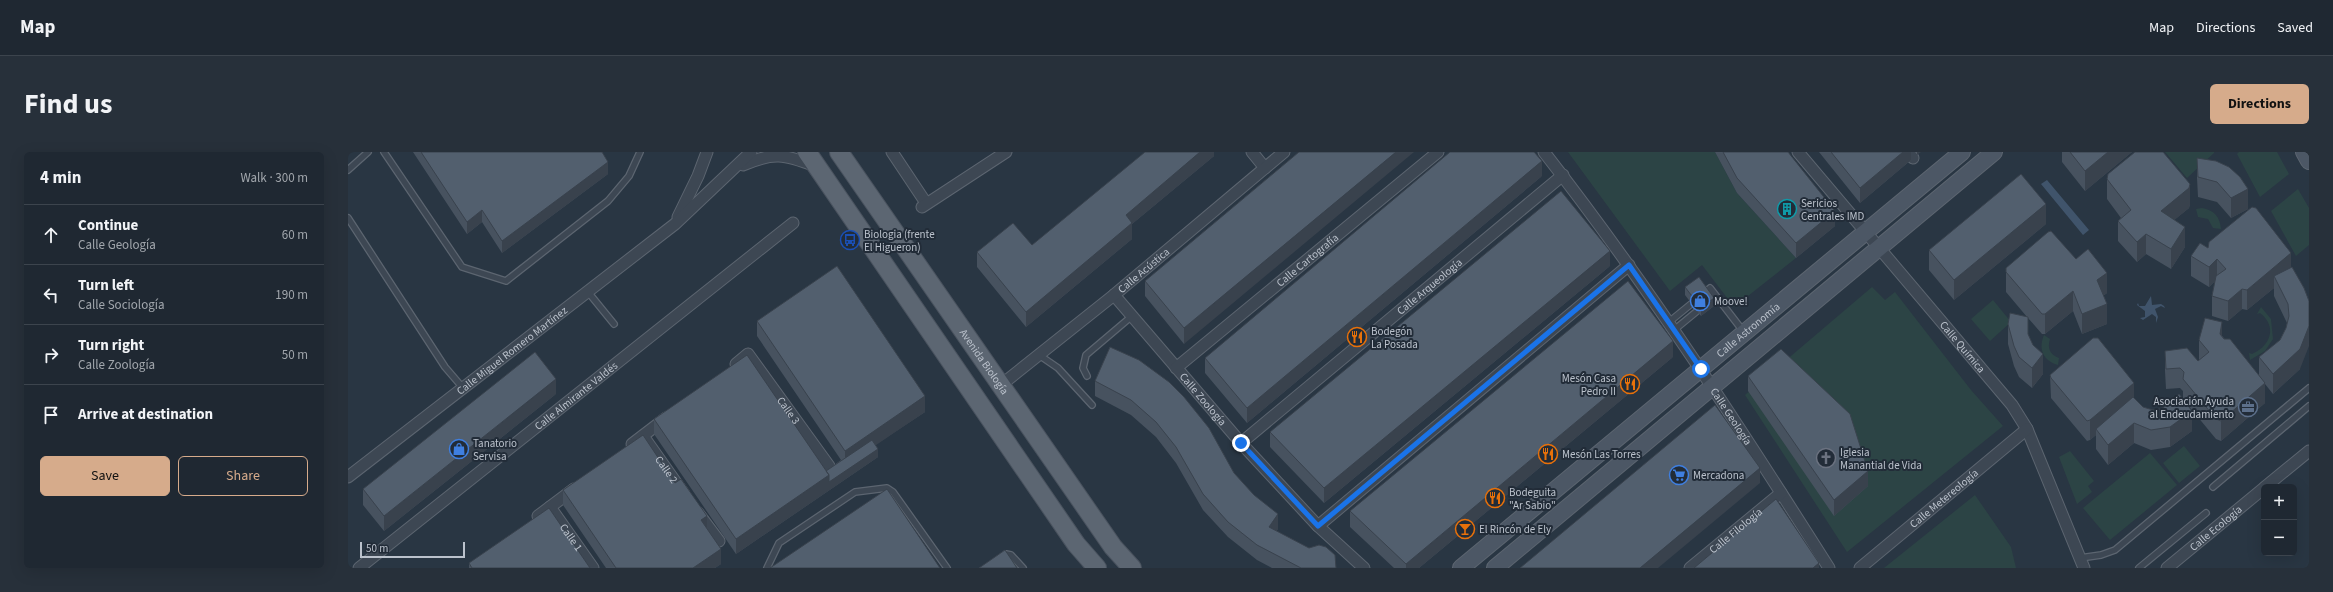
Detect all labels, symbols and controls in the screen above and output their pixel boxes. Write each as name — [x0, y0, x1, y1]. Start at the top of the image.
text: Map — [20, 14, 55, 41]
text: Map — [2149, 18, 2174, 38]
text: Directions — [2196, 18, 2255, 38]
text: Saved — [2277, 18, 2313, 38]
text: Find us — [24, 84, 112, 124]
button: Directions — [2210, 84, 2309, 124]
text: 4 min — [40, 166, 81, 190]
text: Walk · 300 m — [240, 169, 308, 187]
place label: Sericios Centrales IMD — [1801, 196, 1865, 224]
building icon: Sericios Centrales IMD — [1776, 198, 1798, 220]
text: Continue — [78, 215, 138, 236]
icon: ahead — [40, 224, 62, 246]
text: 60 m — [282, 226, 308, 244]
place label: Biologia (frente El Higueron) — [864, 227, 935, 255]
bus stop icon: Biologia (frente El Higueron) — [839, 229, 861, 251]
street label: Calle Cartografía — [1273, 230, 1341, 290]
text: Calle Geología — [78, 236, 156, 254]
street label: Calle Acústica — [1114, 244, 1173, 296]
street label: Calle Arqueología — [1393, 255, 1465, 318]
text: Turn left — [78, 275, 134, 296]
icon: left — [40, 284, 62, 306]
text: 190 m — [275, 286, 308, 304]
shop icon: Moove! — [1689, 290, 1711, 312]
place label: Moove! — [1714, 294, 1748, 309]
text: Calle Sociología — [78, 296, 164, 314]
street label: Calle Astronomía — [1713, 299, 1783, 361]
street label: Calle Miguel Romero Martínez — [453, 302, 571, 398]
street label: Calle Química — [1936, 318, 1989, 376]
place label: Bodegón La Posada — [1371, 324, 1418, 352]
street label: Avenida Biología — [956, 326, 1012, 397]
restaurant icon: Bodegón La Posada — [1346, 326, 1368, 348]
text: Turn right — [78, 335, 144, 356]
icon: right — [40, 344, 62, 366]
text: 50 m — [282, 346, 308, 364]
text: Calle Zoología — [78, 356, 155, 374]
street label: Calle Almirante Valdés — [531, 358, 621, 433]
route start — [1692, 360, 1710, 378]
street label: Calle Zoología — [1176, 369, 1230, 429]
place label: Mesón Casa Pedro II — [1562, 371, 1616, 399]
restaurant icon: Mesón Casa Pedro II — [1619, 373, 1641, 395]
street label: Calle Geología — [1707, 385, 1756, 448]
street label: Calle 3 — [774, 393, 804, 427]
place label: Asociación Ayuda al Endeudamiento — [2150, 394, 2234, 422]
office icon: Asociación Ayuda al Endeudamiento — [2237, 396, 2259, 418]
icon: arrive — [40, 404, 62, 426]
text: Arrive at destination — [78, 404, 213, 425]
route end — [1232, 434, 1250, 452]
place label: Tanatorio Servisa — [473, 436, 517, 464]
shop icon: Tanatorio Servisa — [448, 438, 470, 460]
restaurant icon: Mesón Las Torres — [1537, 443, 1559, 465]
place label: Iglesia Manantial de Vida — [1840, 445, 1922, 473]
place label: Mesón Las Torres — [1562, 447, 1641, 462]
church icon: Iglesia Manantial de Vida — [1815, 447, 1837, 469]
street label: Calle 2 — [652, 453, 682, 486]
button: Save — [40, 456, 170, 496]
button: Share — [178, 456, 308, 496]
supermarket icon: Mercadona — [1668, 464, 1690, 486]
street label: Calle Metereología — [1906, 465, 1981, 531]
place label: Mercadona — [1693, 468, 1744, 483]
map controls — [2261, 484, 2297, 556]
button: + — [2261, 484, 2297, 520]
place label: Bodeguita "Ar Sabio" — [1509, 485, 1556, 513]
restaurant icon: Bodeguita "Ar Sabio" — [1484, 487, 1506, 509]
street label: Calle Ecología — [2186, 502, 2245, 554]
street label: Calle Filología — [1706, 504, 1765, 557]
bar icon: El Rincón de Ely — [1454, 518, 1476, 540]
street label: Calle 1 — [556, 520, 586, 554]
button: − — [2261, 520, 2297, 556]
place label: El Rincón de Ely — [1479, 522, 1551, 537]
scale bar — [360, 540, 465, 559]
text: 50 m — [366, 541, 388, 556]

